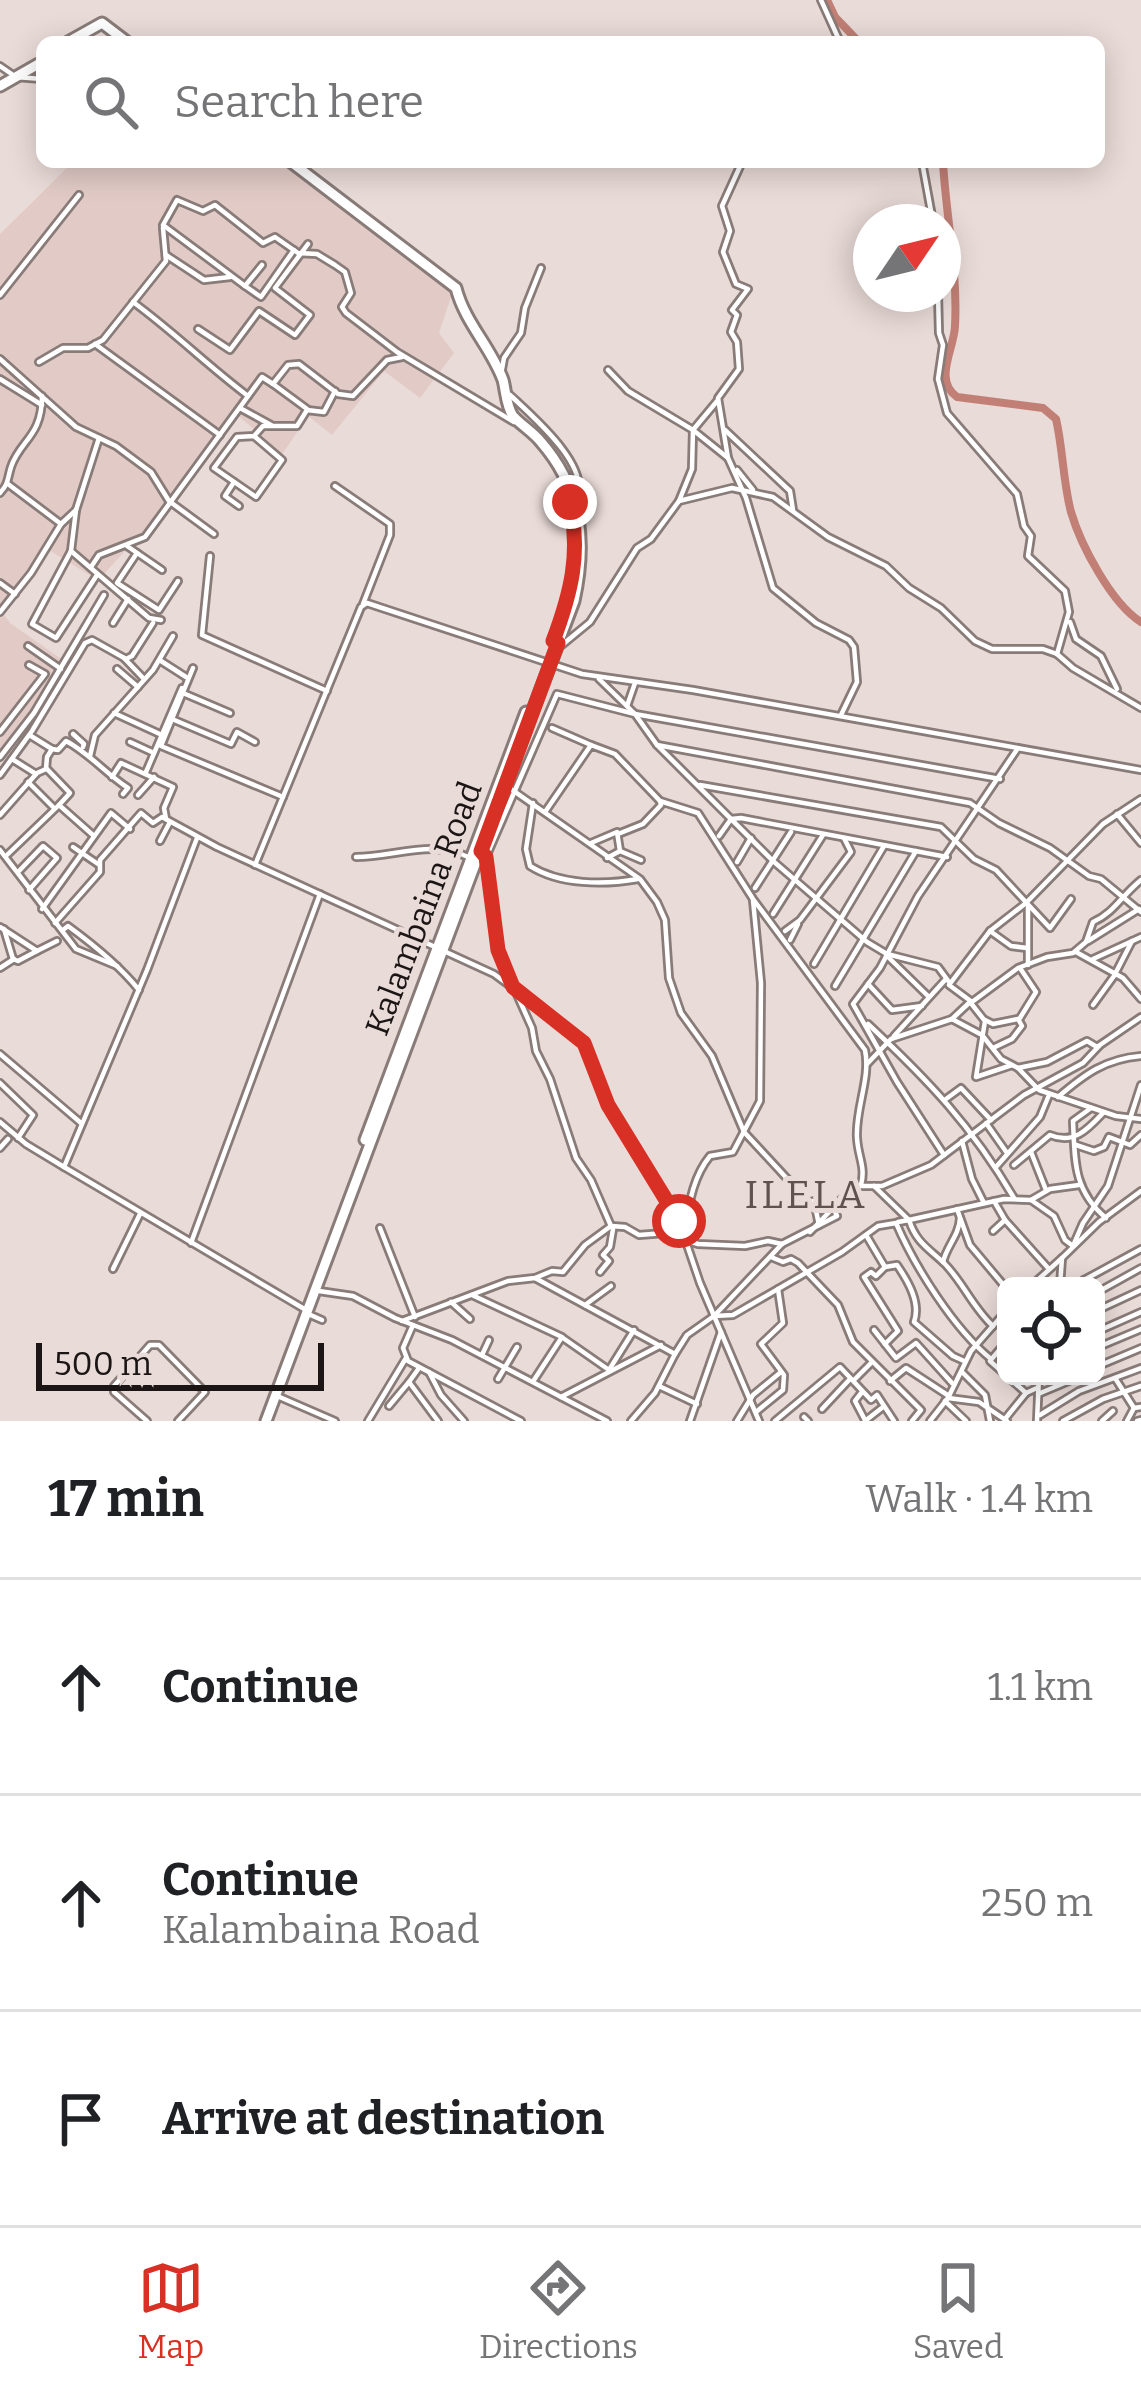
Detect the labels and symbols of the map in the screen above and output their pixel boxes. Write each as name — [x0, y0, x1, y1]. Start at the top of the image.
north arrow — [853, 204, 961, 312]
route end — [543, 475, 597, 529]
street label: Kalambaina Road — [357, 776, 491, 1041]
district label: ILELA — [744, 1172, 868, 1218]
route start — [652, 1194, 706, 1248]
scale bar — [36, 1337, 324, 1390]

